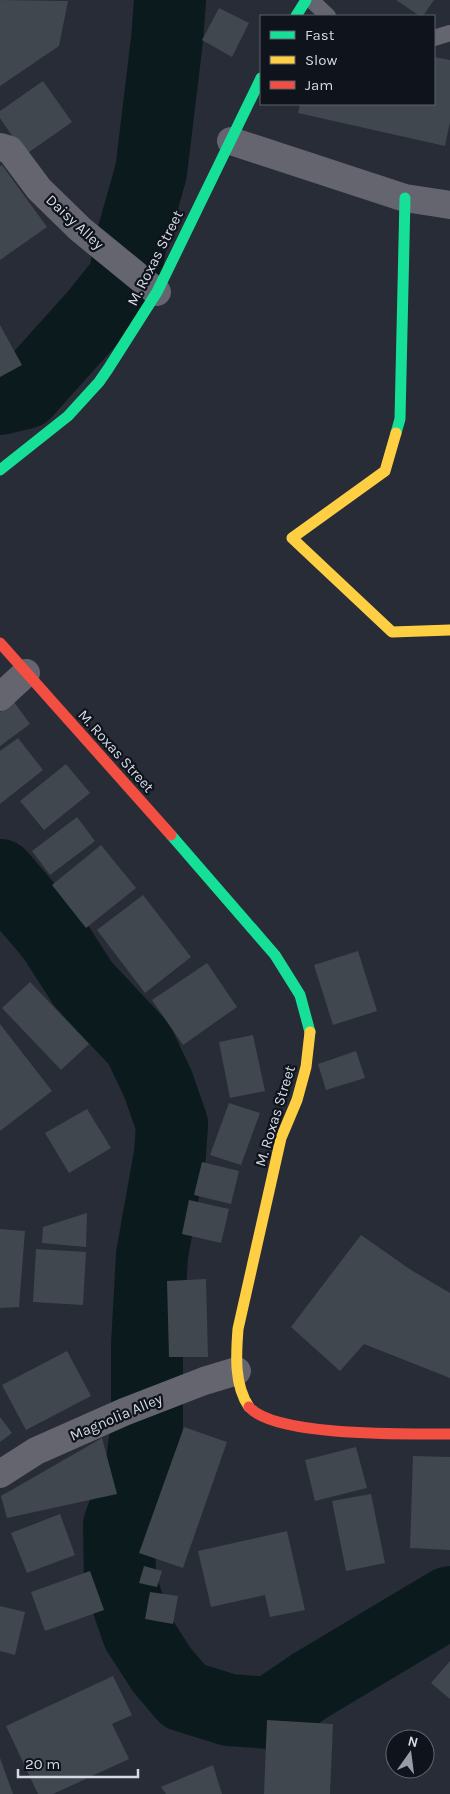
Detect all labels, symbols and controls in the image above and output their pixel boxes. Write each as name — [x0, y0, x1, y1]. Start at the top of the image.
legend — [260, 15, 435, 105]
text: Fast — [305, 26, 335, 44]
text: Slow — [305, 51, 337, 69]
text: Jam — [305, 76, 333, 94]
street label: Daisy Alley — [42, 191, 108, 253]
street label: M. Roxas Street — [123, 207, 187, 309]
street label: M. Roxas Street — [74, 706, 158, 796]
street label: M. Roxas Street — [251, 1063, 299, 1169]
street label: Magnolia Alley — [67, 1389, 165, 1445]
north arrow — [385, 1729, 435, 1779]
text: N — [406, 1732, 420, 1751]
scale bar — [18, 1746, 138, 1778]
text: 20 m — [25, 1755, 60, 1773]

